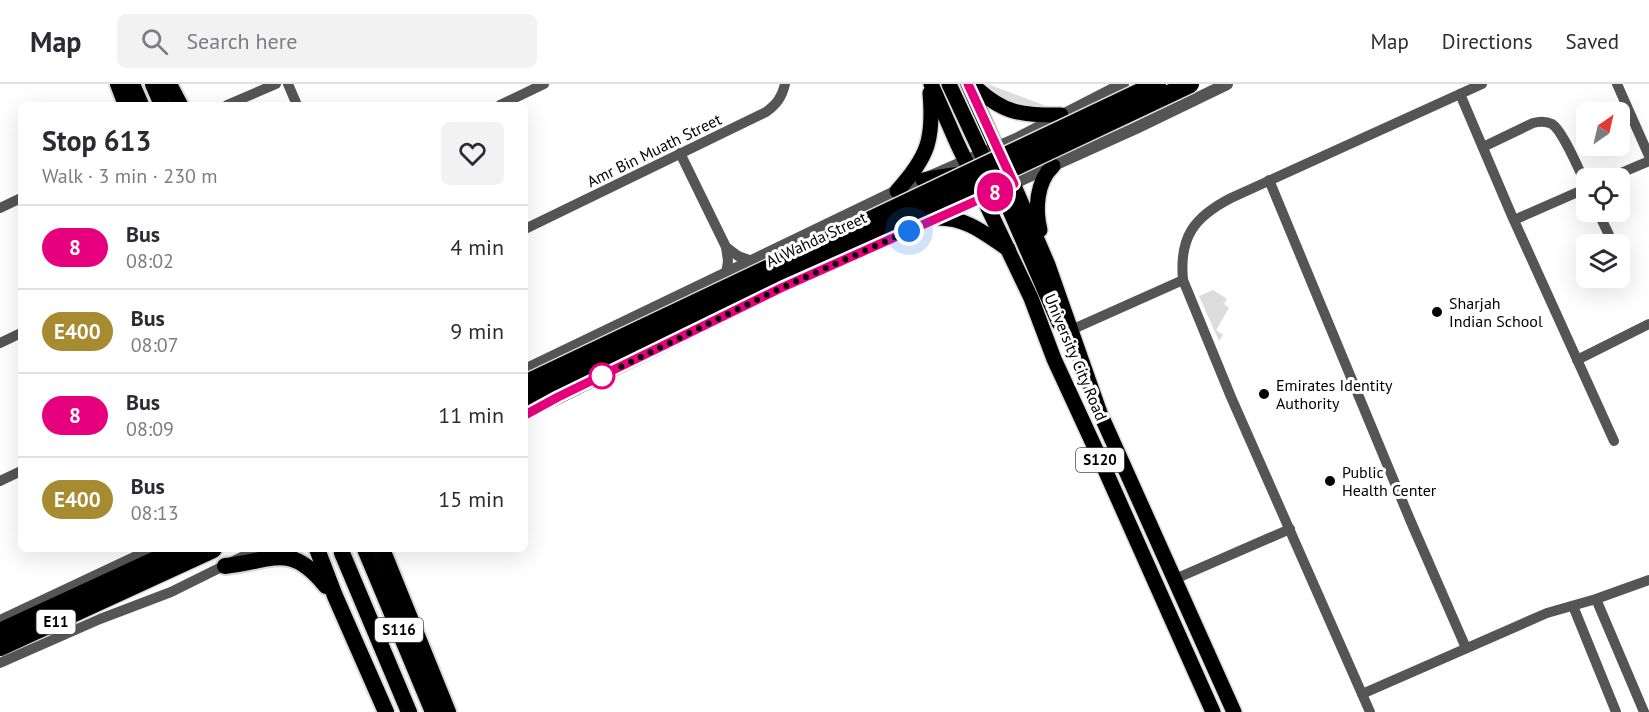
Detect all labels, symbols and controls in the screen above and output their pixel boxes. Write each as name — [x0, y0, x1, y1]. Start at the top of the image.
search box — [117, 14, 537, 68]
text: Map — [30, 23, 81, 60]
icon: search — [138, 25, 171, 58]
text: Search here — [186, 27, 297, 55]
text: Map — [1370, 28, 1409, 55]
text: Directions — [1442, 28, 1533, 55]
text: Saved — [1566, 28, 1619, 55]
north arrow — [1576, 102, 1630, 156]
map controls — [1576, 102, 1630, 288]
street label: Amr Bin Muath Street — [583, 108, 725, 191]
text: Stop 613 — [42, 122, 151, 159]
button: heart — [441, 122, 504, 185]
text: Walk · 3 min · 230 m — [42, 163, 218, 189]
button: locate — [1576, 168, 1630, 222]
line badge: 8 — [976, 172, 1014, 212]
text: 8 — [989, 179, 1001, 206]
street label: Al Wahda Street — [762, 207, 870, 271]
your location — [894, 216, 924, 246]
text: Bus — [126, 220, 160, 248]
text: 4 min — [450, 233, 504, 261]
text: 8 — [69, 234, 81, 261]
button: layers — [1576, 234, 1630, 288]
text: 08:02 — [126, 248, 174, 274]
street label: University City Road — [1040, 290, 1112, 424]
place label: Sharjah Indian School — [1449, 293, 1543, 331]
text: Bus — [131, 304, 165, 332]
marker: Sharjah Indian School — [1430, 305, 1444, 319]
text: 9 min — [450, 317, 504, 345]
text: E400 — [54, 318, 101, 345]
text: 08:07 — [131, 332, 179, 358]
unlabelled marker — [589, 363, 615, 389]
place label: Emirates Identity Authority — [1276, 375, 1393, 413]
marker: Emirates Identity Authority — [1257, 387, 1271, 401]
text: Bus — [126, 388, 160, 416]
text: 11 min — [438, 401, 504, 429]
text: 8 — [69, 402, 81, 429]
text: 08:09 — [126, 416, 174, 442]
road number: S120 — [1076, 448, 1124, 472]
place label: Public Health Center — [1342, 462, 1437, 500]
text: Bus — [131, 472, 165, 500]
marker: Public Health Center — [1323, 474, 1337, 488]
text: 15 min — [438, 485, 504, 513]
text: E400 — [54, 486, 101, 513]
text: 08:13 — [131, 500, 179, 526]
road number: E11 — [36, 610, 76, 634]
road number: S116 — [375, 618, 423, 642]

